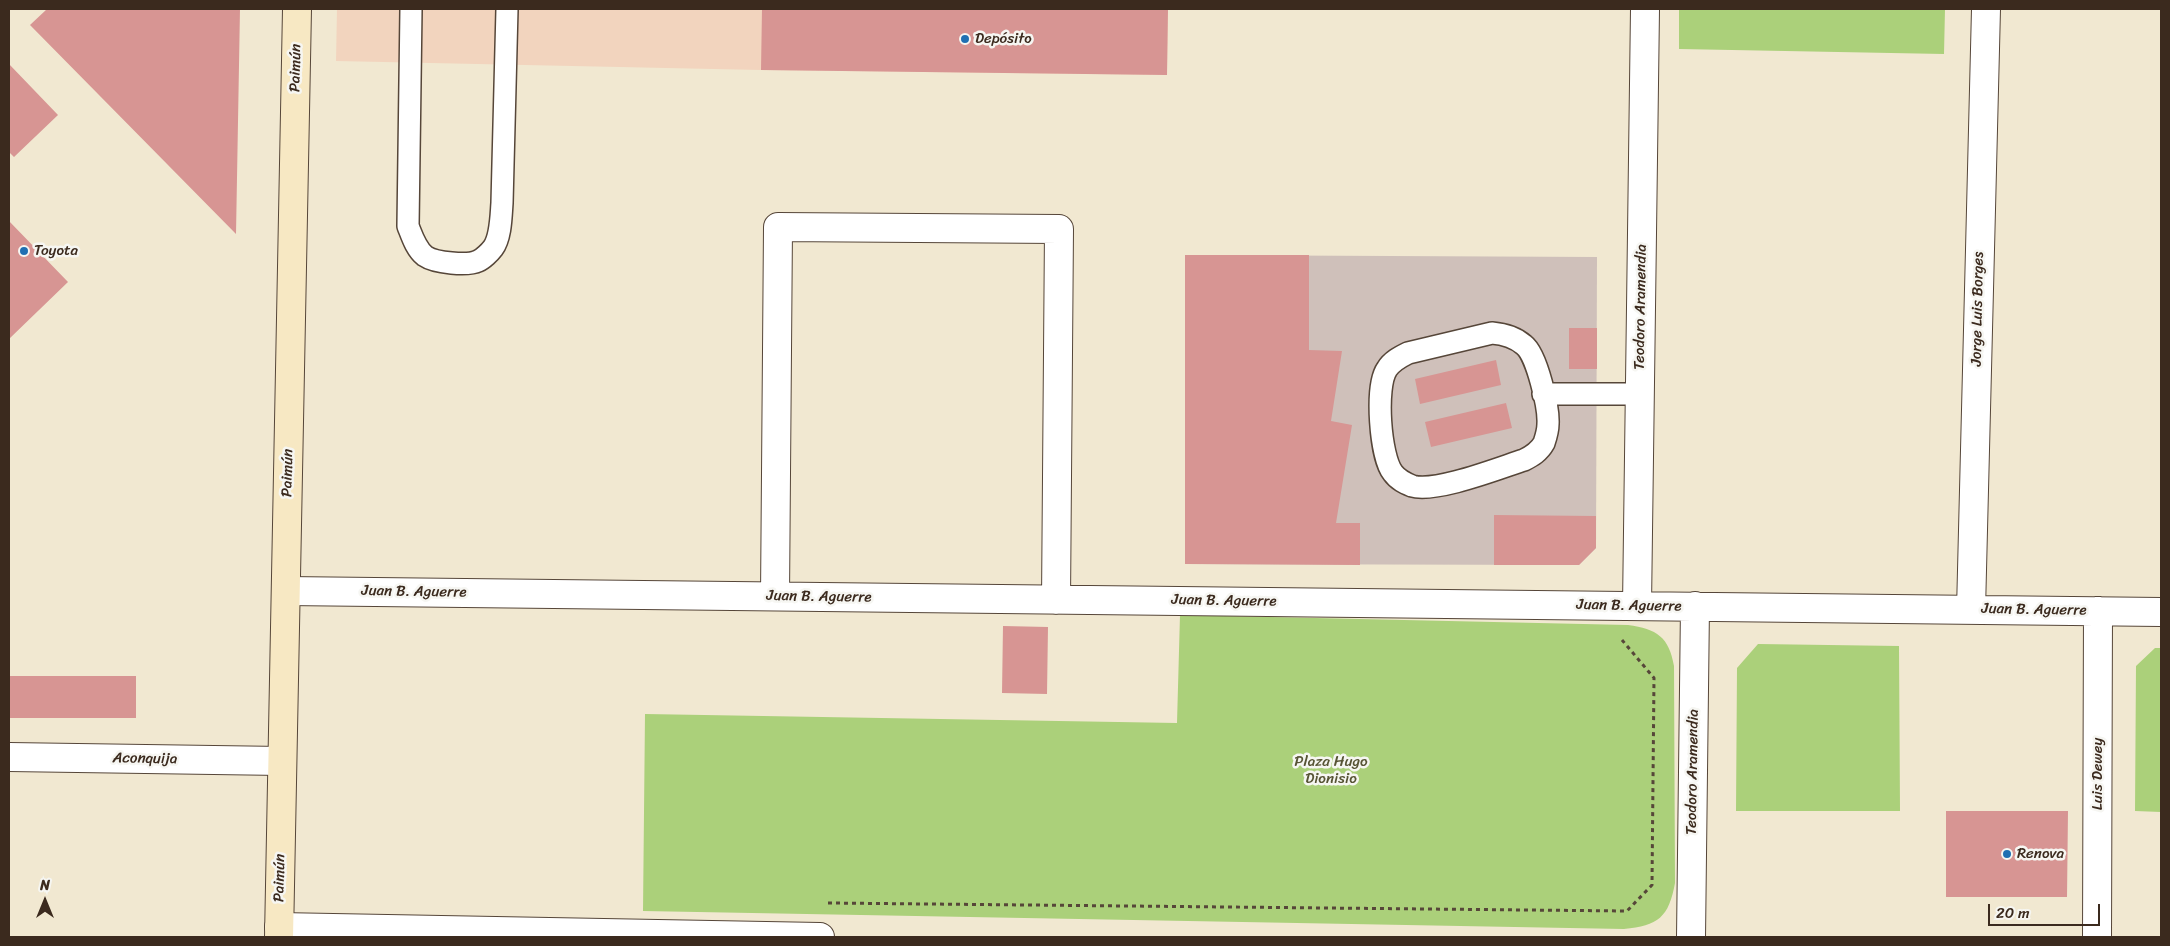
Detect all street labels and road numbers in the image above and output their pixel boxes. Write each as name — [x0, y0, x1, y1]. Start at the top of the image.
street label: Paimún — [287, 44, 305, 92]
street label: Teodoro Aramendia — [1631, 244, 1651, 370]
street label: Jorge Luis Borges — [1968, 252, 1988, 366]
street label: Paimún — [279, 449, 297, 497]
street label: Juan B. Aguerre — [361, 582, 467, 602]
street label: Juan B. Aguerre — [766, 587, 872, 607]
street label: Juan B. Aguerre — [1171, 591, 1277, 611]
street label: Juan B. Aguerre — [1576, 596, 1682, 616]
street label: Juan B. Aguerre — [1981, 600, 2087, 620]
street label: Teodoro Aramendia — [1683, 709, 1703, 835]
street label: Luis Dewey — [2089, 738, 2107, 810]
street label: Aconquija — [112, 749, 178, 769]
street label: Paimún — [271, 854, 289, 902]

